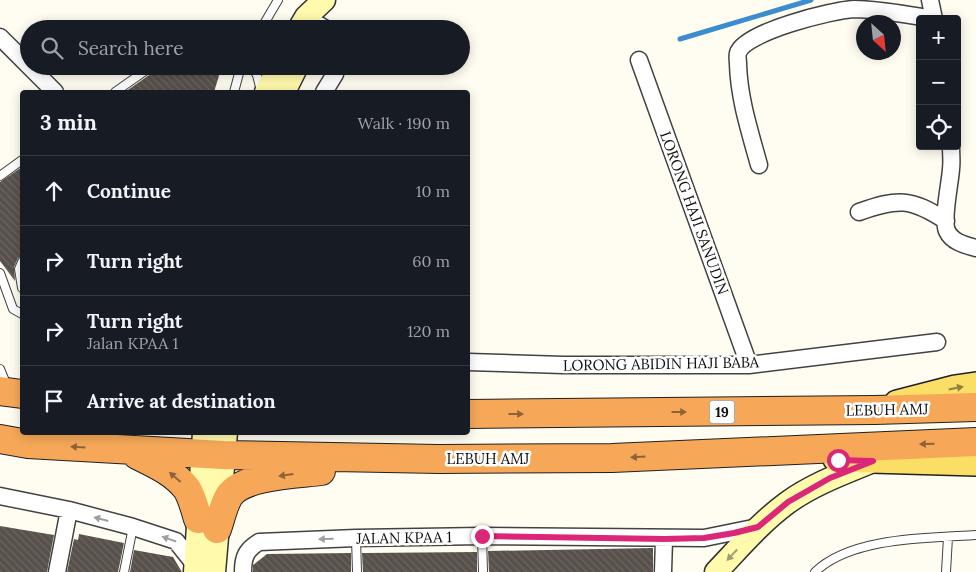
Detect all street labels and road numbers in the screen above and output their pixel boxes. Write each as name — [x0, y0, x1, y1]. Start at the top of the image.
street label: LORONG HAJI SANUDIN — [656, 129, 733, 297]
street label: LORONG ABIDIN HAJI BABA — [563, 352, 760, 375]
street label: LEBUH AMJ — [845, 399, 929, 420]
road number: 19 — [710, 401, 734, 424]
street label: LEBUH AMJ — [447, 449, 530, 468]
street label: JALAN KPAA 1 — [355, 527, 452, 548]

